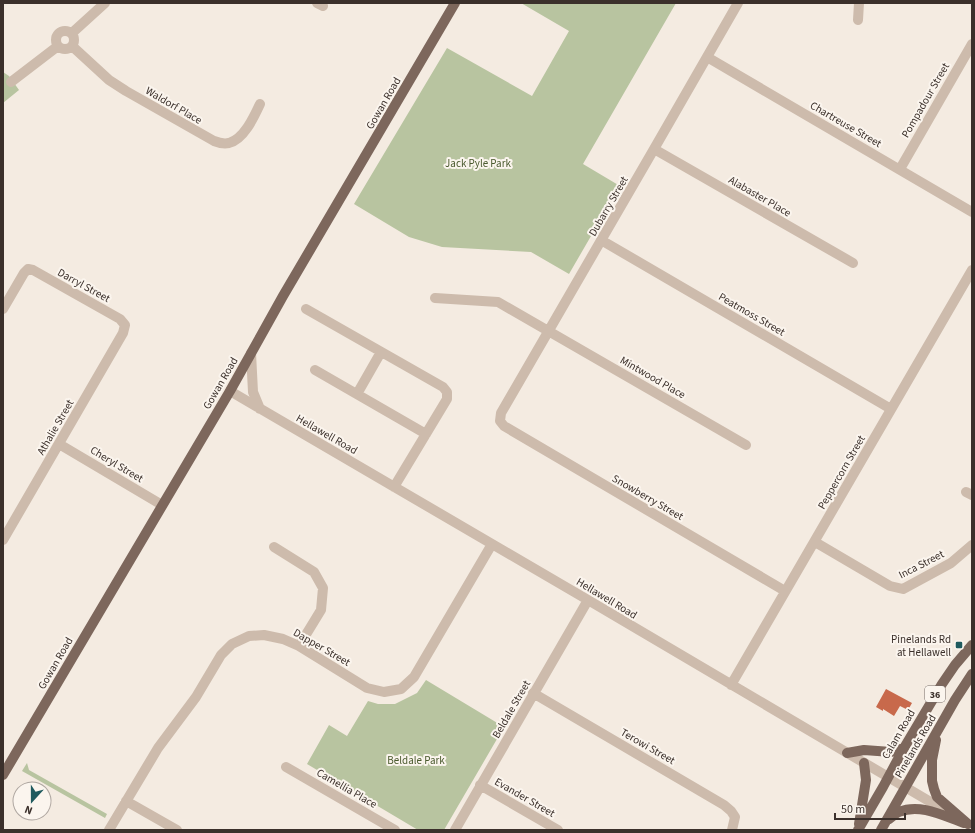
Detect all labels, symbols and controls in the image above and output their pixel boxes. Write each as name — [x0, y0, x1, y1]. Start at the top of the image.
street label: Pompadour Street — [898, 60, 953, 140]
street label: Gowan Road — [362, 74, 404, 132]
street label: Waldorf Place — [143, 83, 205, 128]
street label: Chartreuse Street — [807, 98, 885, 151]
park label: Jack Pyle Park — [445, 156, 511, 171]
street label: Alabaster Place — [726, 172, 794, 221]
street label: Dubarry Street — [585, 173, 632, 239]
street label: Darryl Street — [55, 265, 113, 306]
street label: Peatmoss Street — [716, 289, 788, 340]
street label: Mintwood Place — [617, 353, 689, 403]
street label: Gowan Road — [199, 354, 241, 412]
street label: Athalie Street — [33, 396, 78, 458]
street label: Hellawell Road — [293, 411, 360, 458]
street label: Peppercorn Street — [814, 432, 869, 512]
street label: Cheryl Street — [87, 443, 146, 486]
street label: Snowberry Street — [609, 471, 686, 524]
street label: Inca Street — [896, 546, 947, 582]
street label: Hellawell Road — [574, 574, 640, 623]
street label: Dapper Street — [290, 625, 353, 670]
place label: Pinelands Rd at Hellawell — [891, 632, 951, 660]
street label: Gowan Road — [34, 634, 76, 692]
marker: Pinelands Rd at Hellawell — [954, 640, 964, 650]
street label: Beldale Street — [489, 677, 534, 741]
road number: 36 — [925, 686, 945, 702]
street label: Calam Road — [878, 707, 919, 762]
street label: Pinelands Road — [891, 712, 940, 781]
street label: Terowi Street — [618, 725, 678, 768]
park label: Beldale Park — [387, 753, 445, 768]
street label: Camellia Place — [314, 765, 380, 812]
street label: Evander Street — [492, 774, 558, 821]
north arrow — [12, 781, 52, 821]
scale bar — [835, 795, 905, 821]
text: 50 m — [841, 801, 865, 818]
text: N — [22, 802, 35, 818]

